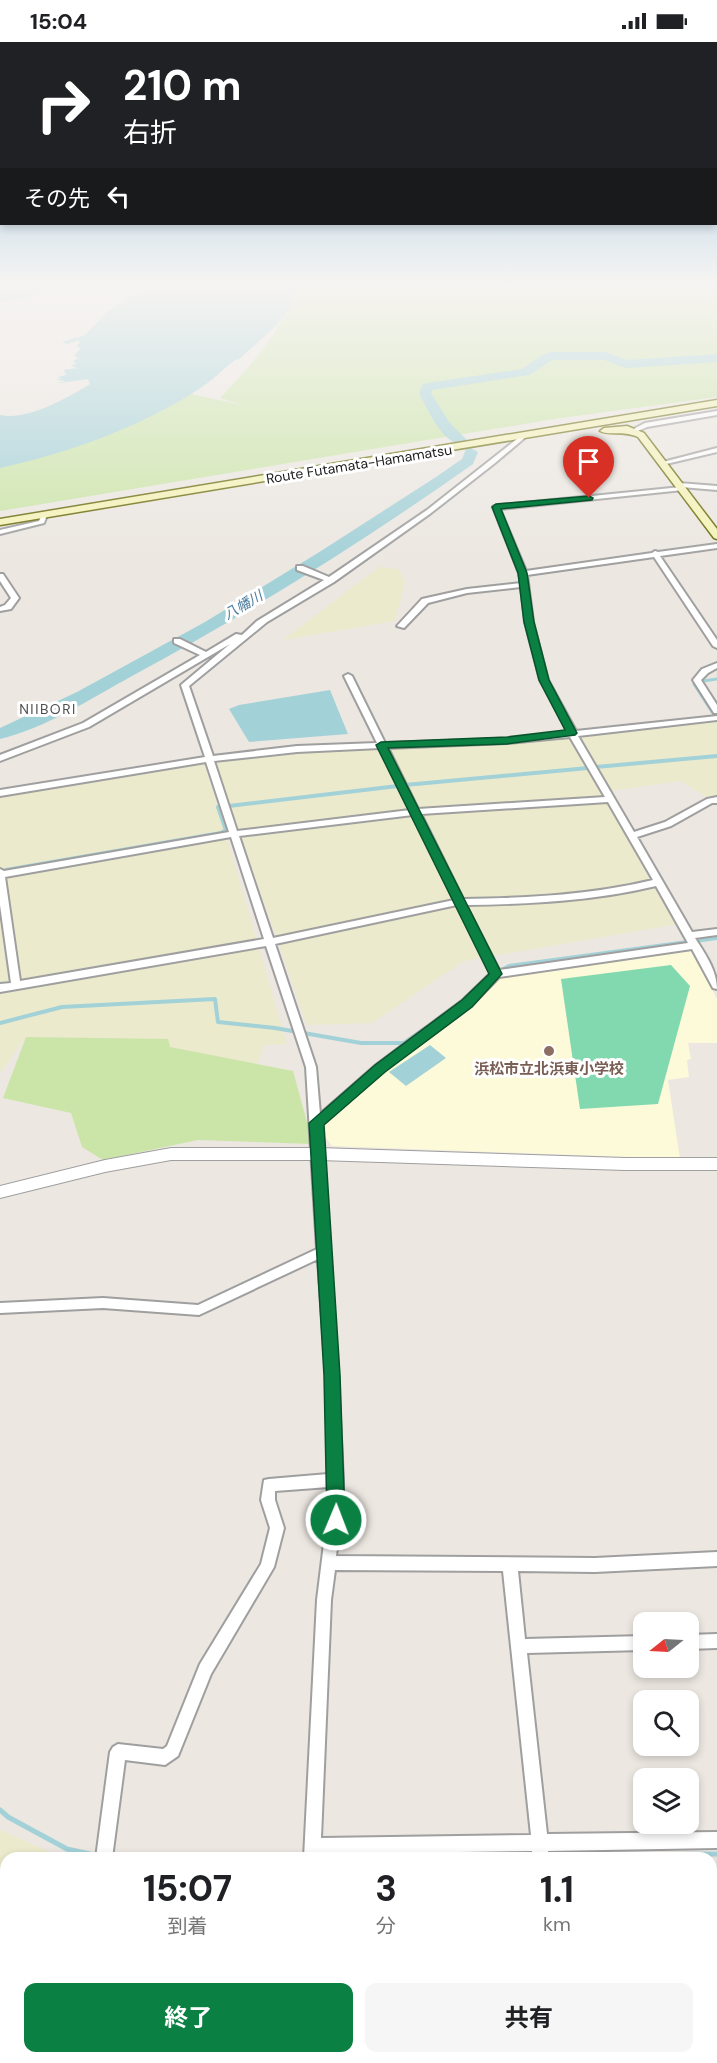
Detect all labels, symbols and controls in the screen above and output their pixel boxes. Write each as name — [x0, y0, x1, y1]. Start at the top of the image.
text: 15:04 — [30, 7, 87, 36]
text: 210 m — [123, 58, 241, 113]
icon: right — [24, 66, 102, 144]
text: 右折 — [123, 115, 177, 150]
icon: left — [102, 180, 135, 213]
text: その先 — [24, 184, 90, 213]
pin — [563, 436, 614, 498]
street label: Route Futamata-Hamamatsu — [265, 440, 453, 488]
icon: arrive — [572, 445, 605, 478]
water label: 八幡川 — [220, 586, 267, 623]
district label: NIIBORI — [19, 700, 77, 718]
marker: 浜松市立北浜東小学校 — [542, 1044, 556, 1058]
place label: 浜松市立北浜東小学校 — [474, 1059, 624, 1079]
position arrow — [304, 1488, 368, 1552]
north arrow — [633, 1612, 699, 1678]
map controls — [633, 1612, 699, 1834]
button: search — [633, 1690, 699, 1756]
button: layers — [633, 1768, 699, 1834]
text: 15:07 — [143, 1865, 232, 1912]
text: 3 — [375, 1865, 397, 1912]
text: 1.1 — [540, 1866, 574, 1913]
text: km — [543, 1911, 571, 1937]
text: 到着 — [168, 1913, 208, 1939]
text: 分 — [376, 1913, 396, 1939]
button: 終了 — [24, 1983, 353, 2052]
button: 共有 — [365, 1983, 693, 2052]

